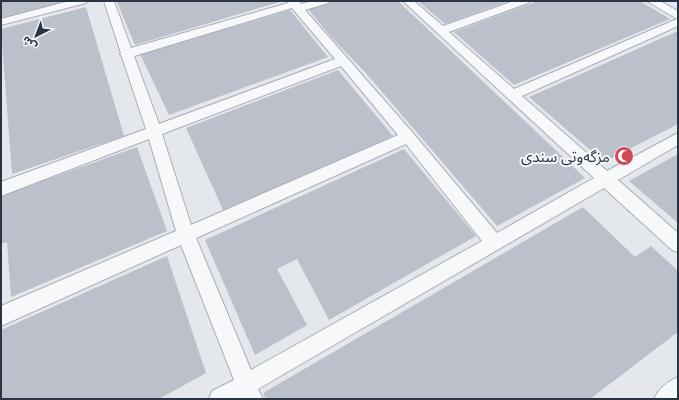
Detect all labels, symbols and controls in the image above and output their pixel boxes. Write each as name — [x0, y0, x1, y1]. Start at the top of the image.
north arrow — [16, 16, 56, 56]
text: ش — [19, 33, 40, 54]
mosque icon: مزگەوتی سندی — [613, 145, 635, 167]
place label: مزگەوتی سندی — [521, 147, 610, 166]

